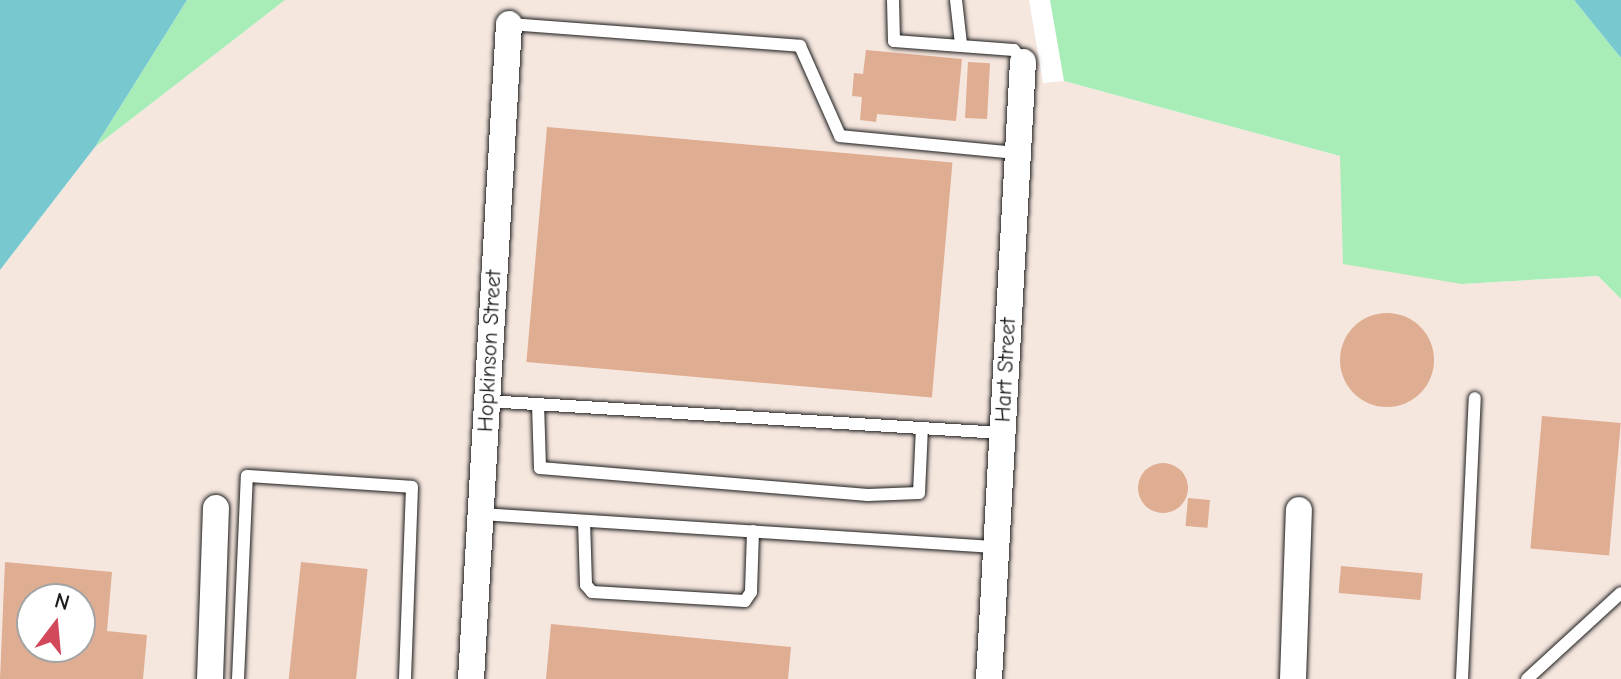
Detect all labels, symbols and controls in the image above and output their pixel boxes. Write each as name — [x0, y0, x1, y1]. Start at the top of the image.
street label: Hopkinson Street — [473, 269, 507, 433]
street label: Hart Street — [990, 317, 1022, 423]
north arrow — [16, 583, 96, 663]
text: N — [52, 587, 73, 616]

